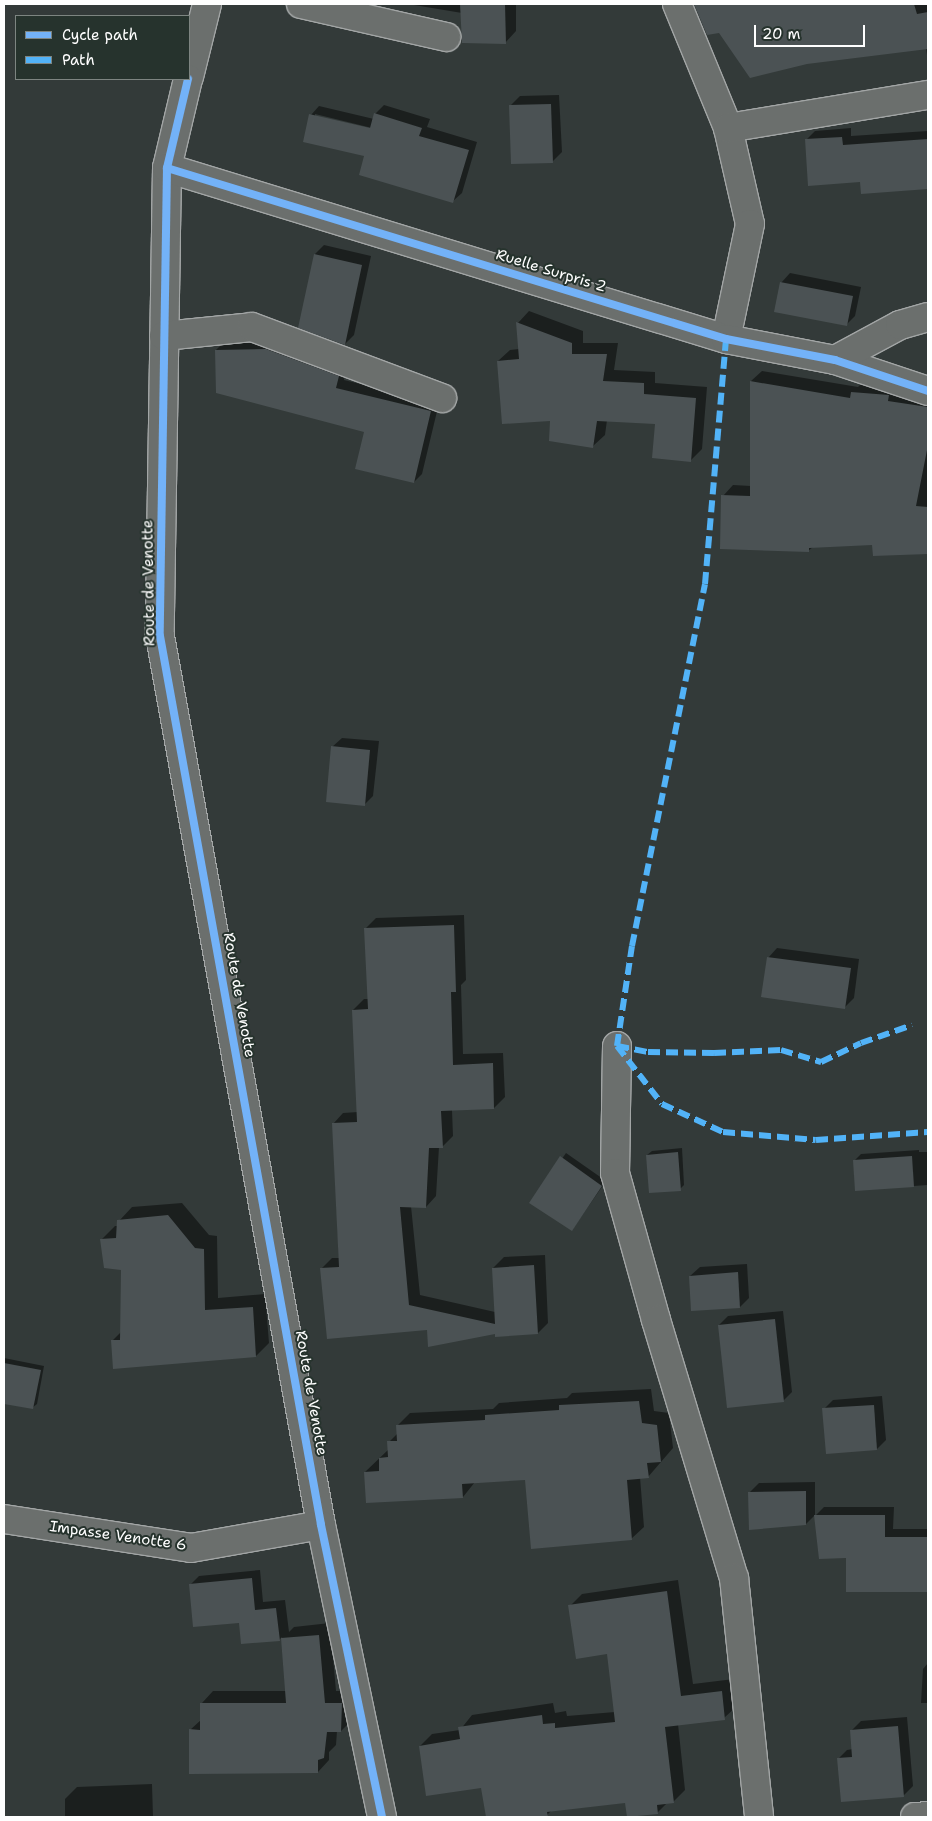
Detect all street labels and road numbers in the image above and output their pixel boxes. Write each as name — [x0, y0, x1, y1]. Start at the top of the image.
street label: Ruelle Surpris 2 — [494, 246, 608, 296]
street label: Route de Venotte — [139, 520, 159, 646]
street label: Route de Venotte — [219, 931, 259, 1059]
street label: Route de Venotte — [291, 1329, 331, 1457]
street label: Impasse Venotte 6 — [48, 1517, 188, 1555]

